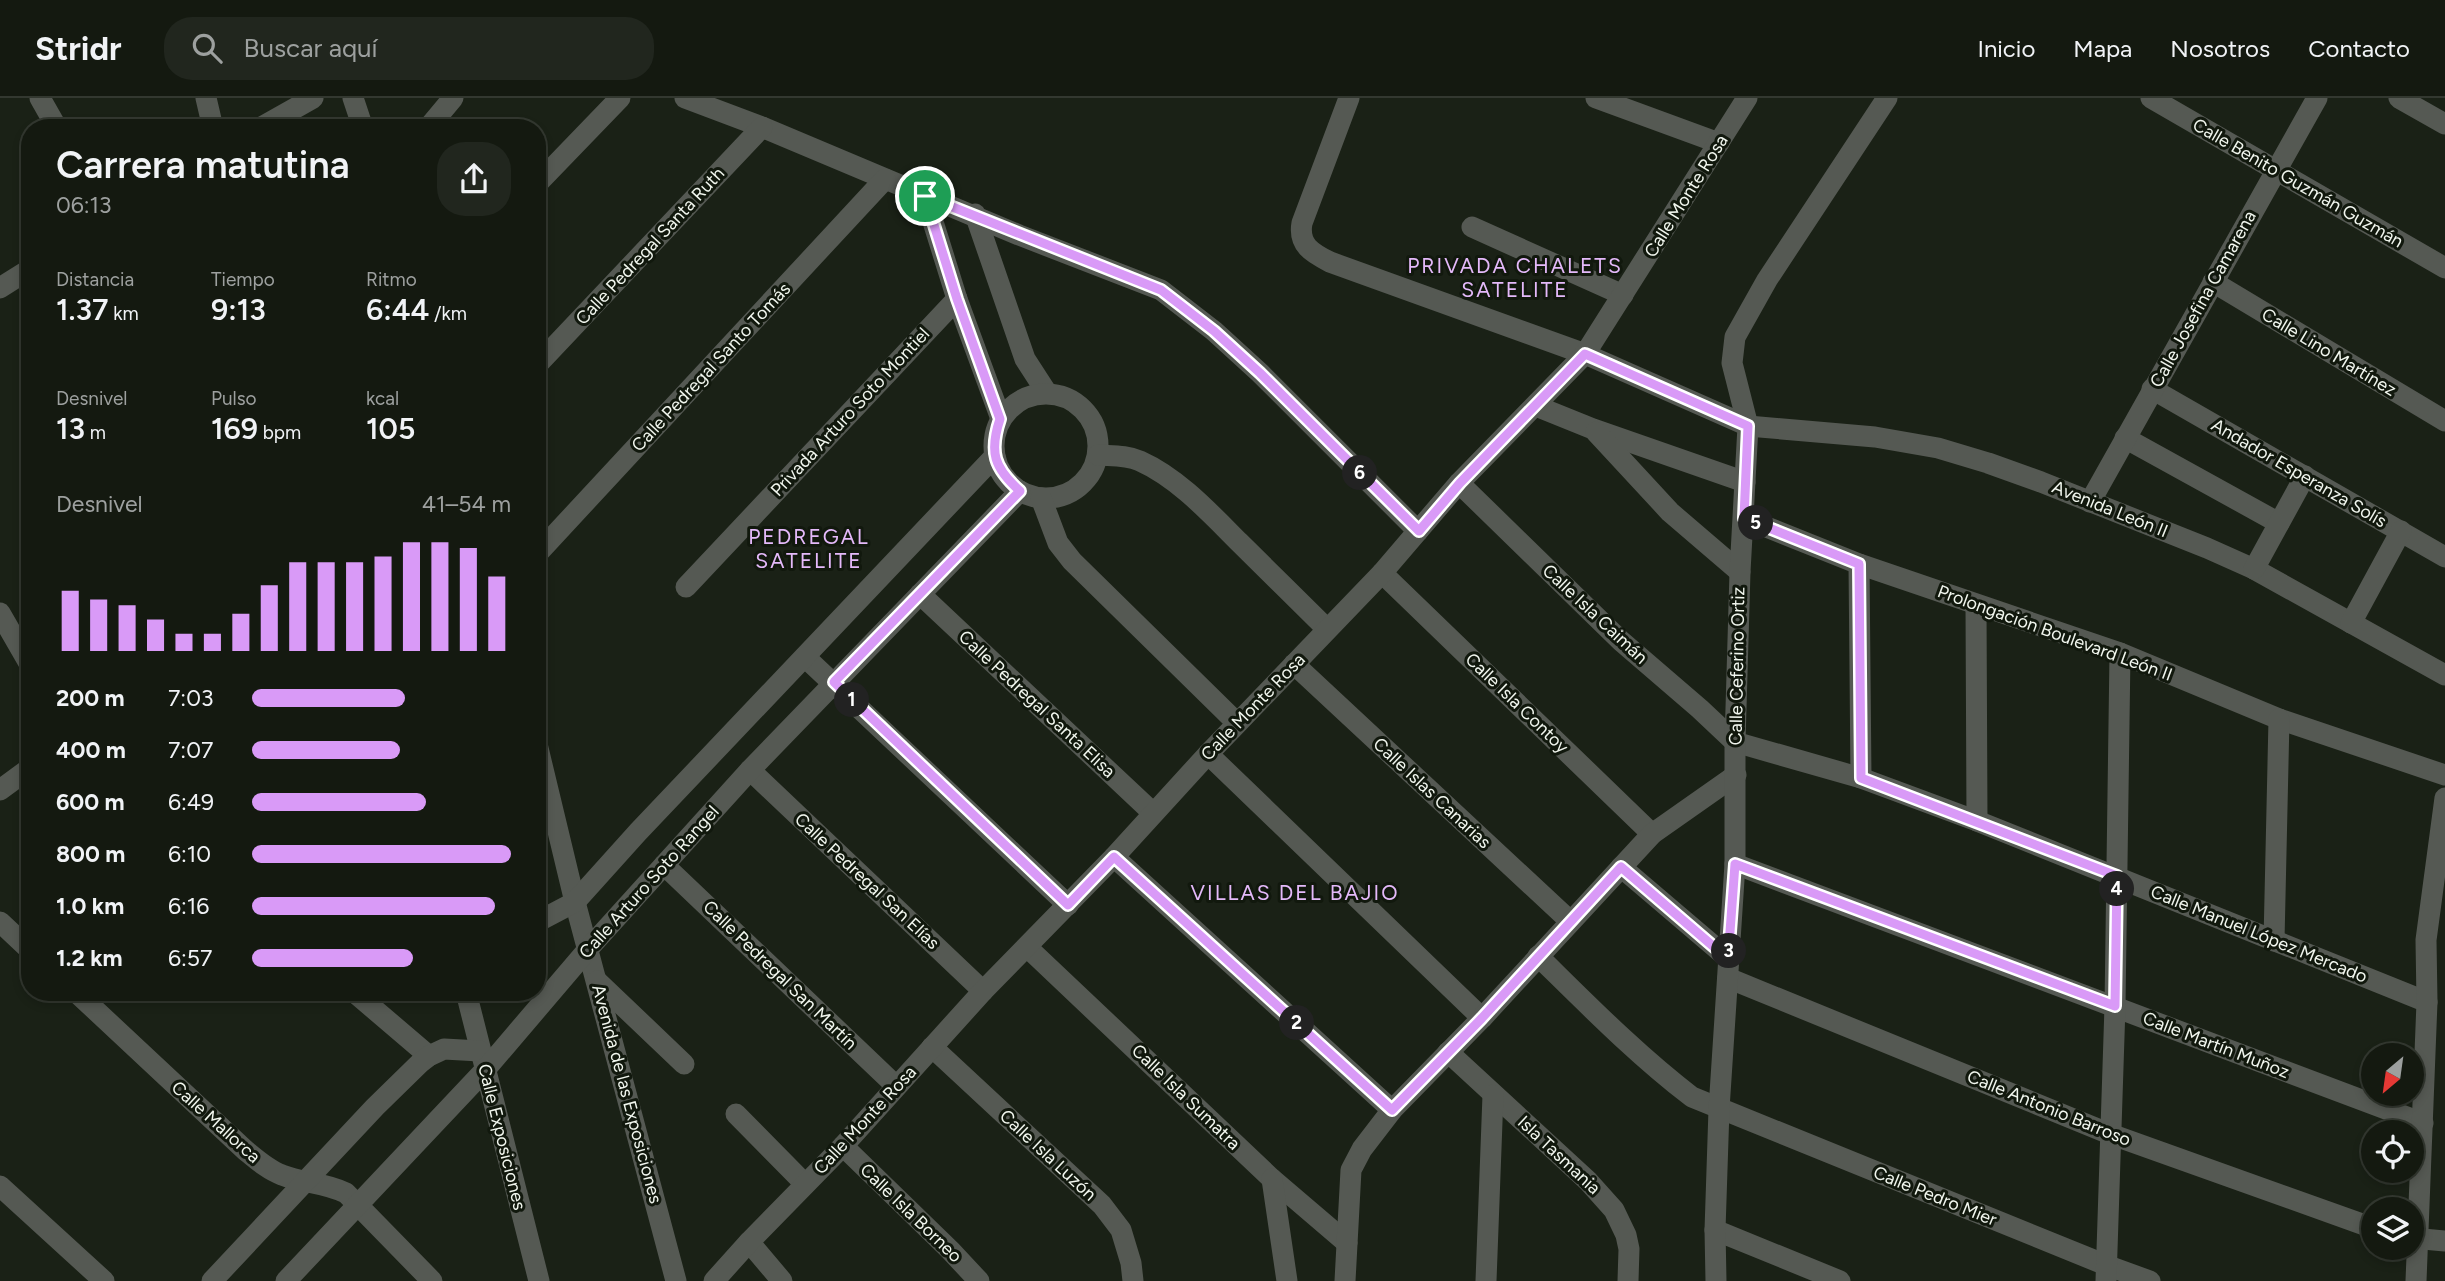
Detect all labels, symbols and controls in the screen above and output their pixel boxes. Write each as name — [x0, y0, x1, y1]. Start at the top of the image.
search box — [164, 17, 654, 80]
text: Stridr — [35, 29, 122, 68]
icon: search — [188, 29, 226, 67]
text: Buscar aquí — [244, 32, 377, 64]
text: Inicio — [1977, 34, 2035, 63]
text: Mapa — [2073, 34, 2132, 63]
text: Nosotros — [2170, 34, 2270, 63]
text: Contacto — [2308, 34, 2410, 63]
street label: Calle Benito Guzmán Guzmán — [2189, 114, 2407, 252]
street label: Calle Monte Rosa — [1639, 131, 1733, 261]
text: Carrera matutina — [56, 142, 350, 188]
button: share — [437, 142, 511, 216]
street label: Calle Pedregal Santa Ruth — [571, 162, 729, 330]
pin — [895, 166, 955, 226]
icon: arrive — [906, 177, 944, 215]
text: 06:13 — [56, 191, 112, 219]
street label: Calle Josefina Camarena — [2145, 207, 2261, 391]
district label: PRIVADA CHALETS SATELITE — [1407, 253, 1623, 302]
text: Distancia — [56, 268, 134, 291]
text: Tiempo — [211, 268, 275, 291]
text: Ritmo — [366, 268, 417, 291]
street label: Calle Pedregal Santo Tomás — [627, 278, 795, 456]
text: 1.37 — [56, 291, 109, 328]
text: 9:13 — [211, 291, 266, 328]
text: 6:44 — [366, 291, 429, 328]
text: km — [109, 302, 139, 325]
text: /km — [429, 302, 467, 325]
street label: Calle Lino Martínez — [2258, 303, 2400, 401]
street label: Privada Arturo Soto Montiel — [766, 323, 934, 501]
text: Desnivel — [56, 387, 128, 410]
text: Pulso — [211, 387, 257, 410]
text: kcal — [366, 387, 399, 410]
text: 13 — [56, 410, 85, 447]
text: 169 — [211, 410, 258, 447]
text: 105 — [366, 410, 415, 447]
street label: Andador Esperanza Solís — [2207, 414, 2391, 532]
text: m — [85, 421, 106, 444]
text: bpm — [258, 421, 301, 444]
pin: 6 — [1342, 456, 1378, 490]
text: 6 — [1354, 461, 1365, 484]
street label: Avenida León II — [2049, 476, 2171, 542]
text: Desnivel — [56, 490, 143, 518]
text: 41–54 m — [422, 490, 511, 518]
pin: 5 — [1738, 506, 1774, 540]
text: 5 — [1750, 511, 1761, 534]
district label: PEDREGAL SATELITE — [748, 524, 870, 573]
street label: Calle Isla Caimán — [1538, 560, 1652, 668]
street label: Prolongación Boulevard León II — [1935, 580, 2175, 686]
street label: Calle Ceferino Ortiz — [1725, 586, 1749, 746]
street label: Calle Pedregal Santa Elisa — [954, 626, 1120, 782]
street label: Calle Isla Contoy — [1461, 648, 1574, 758]
street label: Calle Monte Rosa — [1196, 649, 1310, 765]
pin: 1 — [834, 682, 870, 718]
text: 200 m — [56, 684, 125, 712]
text: 7:03 — [168, 684, 213, 712]
text: 1 — [847, 688, 856, 711]
street label: Calle Islas Canarias — [1369, 733, 1495, 853]
text: 400 m — [56, 736, 126, 764]
text: 7:07 — [168, 736, 213, 764]
text: 600 m — [56, 788, 125, 816]
text: 6:49 — [168, 788, 214, 816]
street label: Calle Arturo Soto Rangel — [574, 801, 724, 963]
street label: Calle Pedregal San Elías — [790, 808, 944, 954]
text: 800 m — [56, 840, 125, 868]
text: 6:10 — [168, 840, 211, 868]
pin: 4 — [2100, 872, 2134, 906]
text: 4 — [2110, 877, 2123, 900]
district label: VILLAS DEL BAJIO — [1190, 880, 1400, 905]
street label: Calle Manuel López Mercado — [2147, 880, 2371, 988]
text: 1.0 km — [56, 892, 124, 920]
text: 6:16 — [168, 892, 209, 920]
street label: Calle Pedregal San Martín — [699, 896, 861, 1054]
pin: 3 — [1712, 934, 1746, 968]
text: 3 — [1723, 939, 1734, 962]
text: 1.2 km — [56, 944, 123, 972]
text: 6:57 — [168, 944, 212, 972]
street label: Avenida de las Exposiciones — [587, 982, 667, 1206]
pin: 2 — [1280, 1006, 1314, 1040]
street label: Calle Martín Muñoz — [2140, 1007, 2292, 1083]
text: 2 — [1291, 1011, 1302, 1034]
street label: Calle Isla Sumatra — [1127, 1039, 1245, 1155]
north arrow — [2361, 1043, 2424, 1106]
map controls — [2361, 1043, 2424, 1260]
street label: Calle Monte Rosa — [809, 1061, 921, 1179]
street label: Calle Exposiciones — [473, 1062, 531, 1212]
street label: Calle Antonio Barroso — [1964, 1065, 2134, 1151]
street label: Calle Mallorca — [167, 1076, 265, 1168]
street label: Calle Isla Luzón — [995, 1105, 1101, 1205]
street label: Isla Tasmania — [1513, 1111, 1605, 1199]
button: locate — [2361, 1120, 2424, 1183]
street label: Calle Isla Borneo — [856, 1159, 966, 1267]
street label: Calle Pedro Mier — [1870, 1161, 2000, 1231]
button: layers — [2361, 1197, 2424, 1260]

